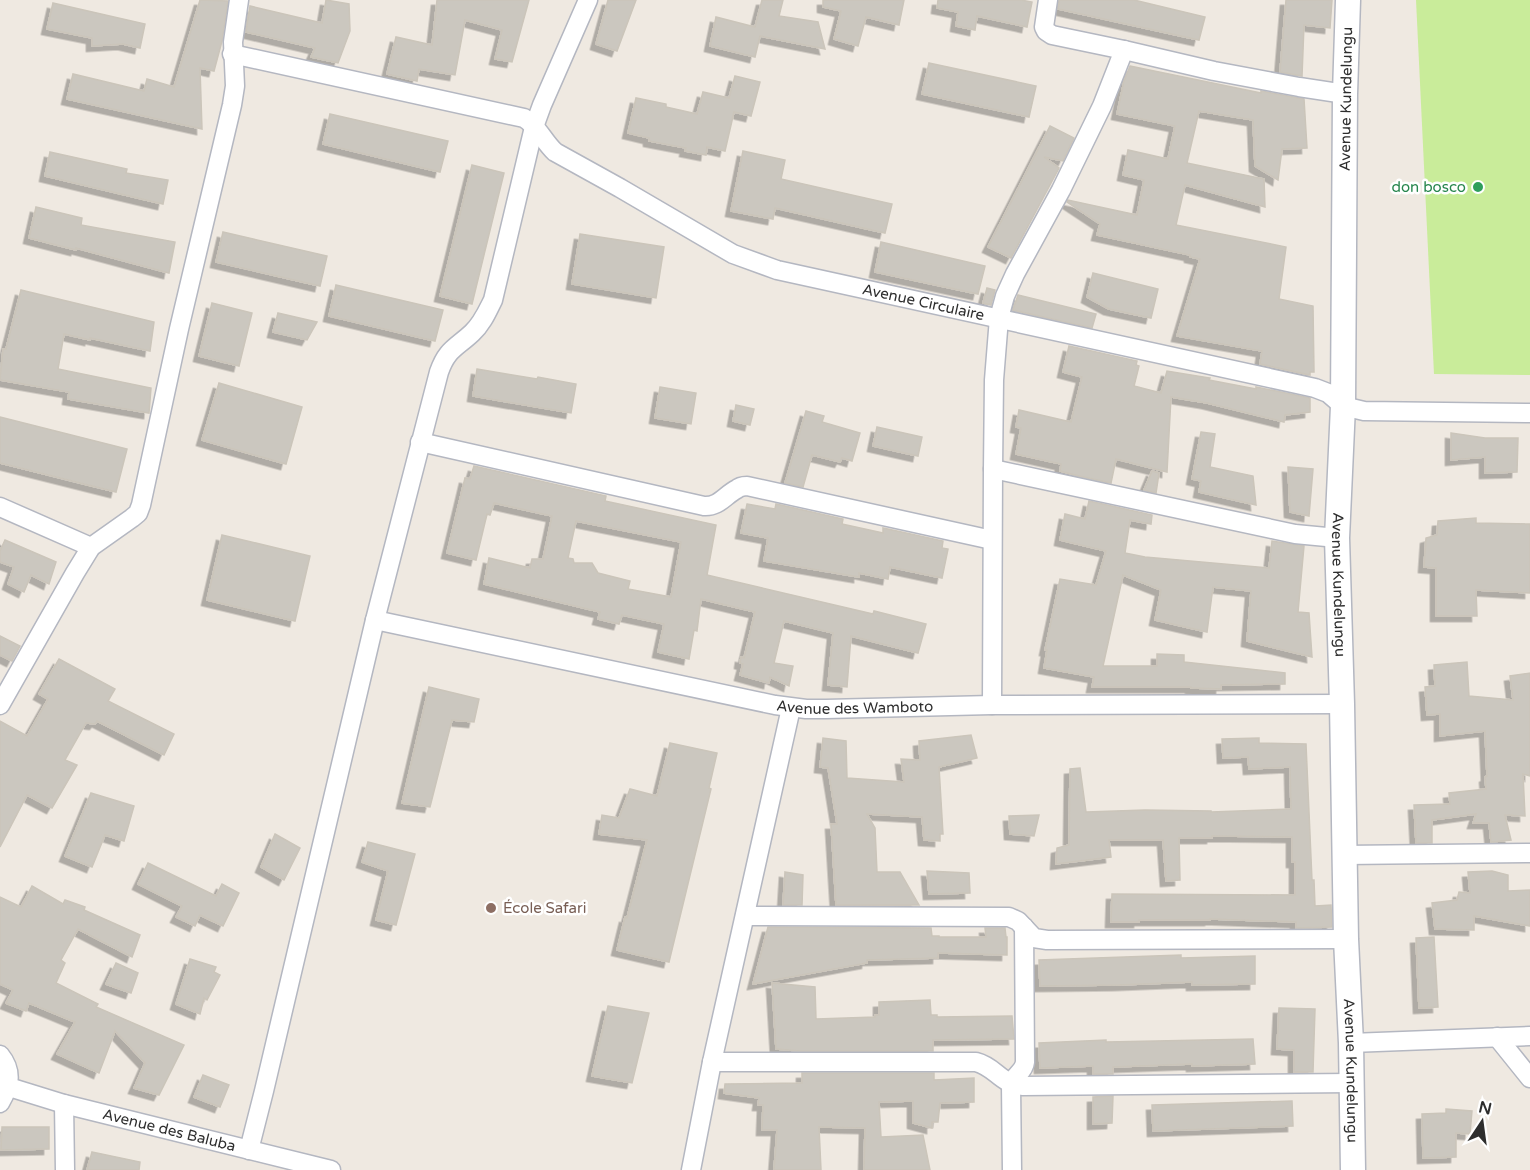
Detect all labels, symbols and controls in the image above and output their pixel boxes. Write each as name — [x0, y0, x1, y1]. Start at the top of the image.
street label: Avenue Kundelungu — [1336, 27, 1356, 171]
place label: don bosco — [1392, 178, 1466, 196]
marker: don bosco — [1471, 180, 1485, 194]
street label: Avenue Circulaire — [861, 280, 986, 324]
street label: Avenue Kundelungu — [1328, 512, 1350, 657]
street label: Avenue des Wamboto — [775, 696, 933, 718]
place label: École Safari — [503, 899, 586, 917]
marker: École Safari — [484, 901, 498, 915]
street label: Avenue Kundelungu — [1340, 998, 1362, 1143]
north arrow — [1452, 1092, 1512, 1152]
text: N — [1477, 1097, 1494, 1120]
street label: Avenue des Baluba — [101, 1105, 238, 1155]

